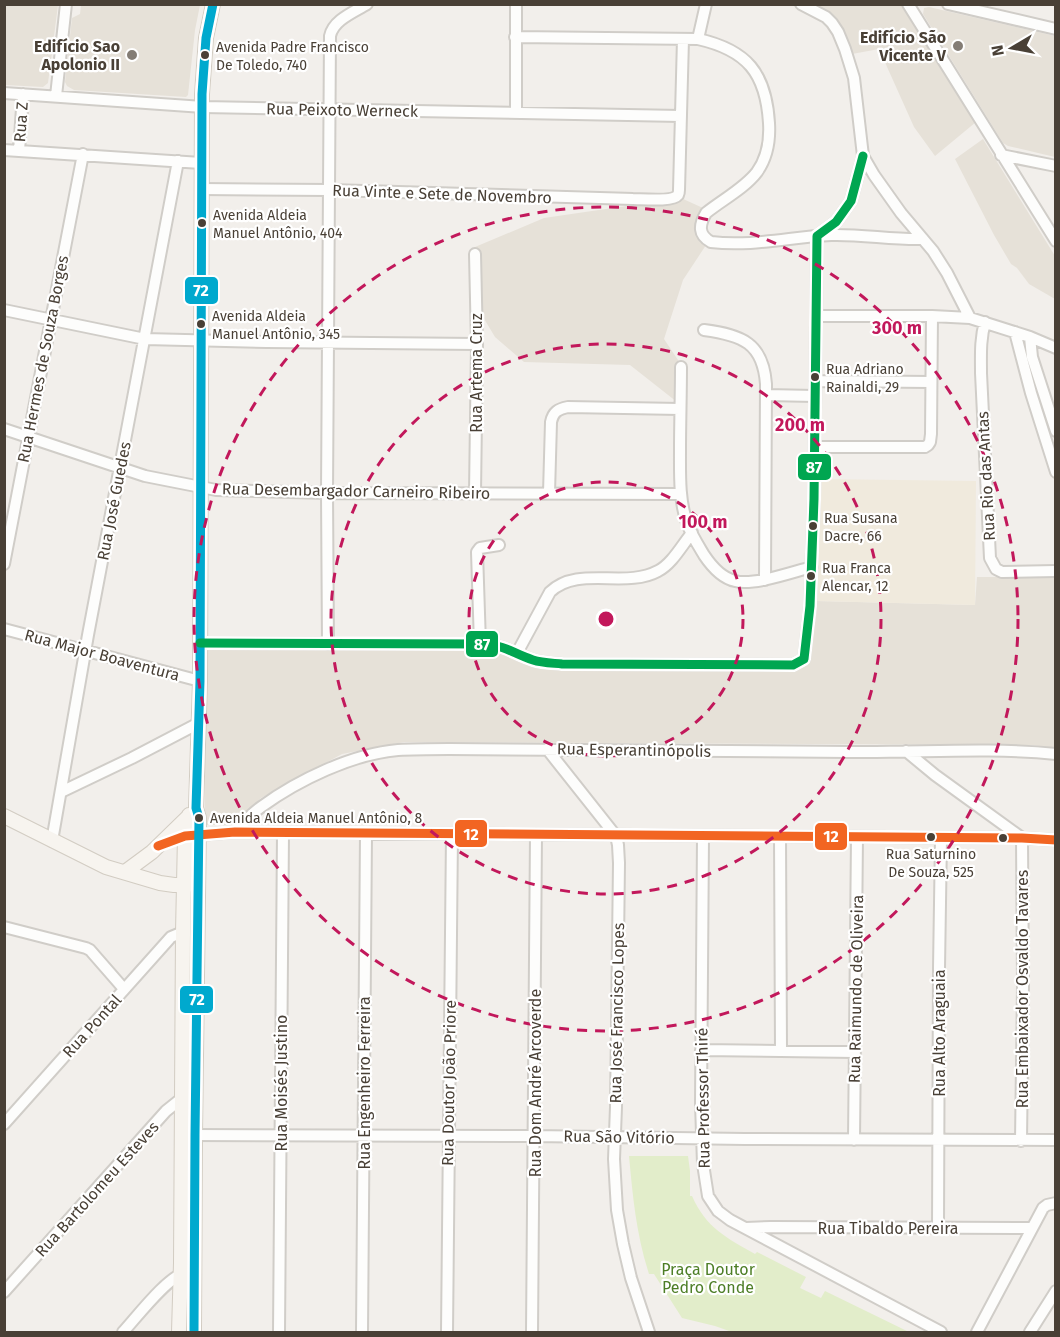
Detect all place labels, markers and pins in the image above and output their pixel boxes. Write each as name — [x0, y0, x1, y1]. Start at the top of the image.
place label: Edifício São Vicente V — [860, 28, 947, 65]
place label: Edifício Sao Apolonio II — [34, 37, 120, 74]
place label: Avenida Padre Francisco De Toledo, 740 — [216, 39, 369, 74]
marker: Edifício São Vicente V — [951, 39, 965, 53]
marker: Edifício Sao Apolonio II — [125, 48, 139, 62]
marker: Avenida Padre Francisco De Toledo, 740 — [199, 49, 211, 61]
place label: Avenida Aldeia Manuel Antônio, 404 — [213, 207, 343, 242]
marker: Avenida Aldeia Manuel Antônio, 404 — [196, 217, 208, 229]
place label: Avenida Aldeia Manuel Antônio, 345 — [212, 308, 340, 343]
marker: Avenida Aldeia Manuel Antônio, 345 — [195, 318, 207, 330]
place label: Rua Adriano Rainaldi, 29 — [826, 361, 904, 396]
marker: Rua Adriano Rainaldi, 29 — [809, 371, 821, 383]
place label: Rua Susana Dacre, 66 — [824, 510, 898, 545]
marker: Rua Susana Dacre, 66 — [807, 520, 819, 532]
place label: Rua Franca Alencar, 12 — [822, 560, 891, 595]
marker: Rua Franca Alencar, 12 — [805, 570, 817, 582]
centre of rings — [596, 609, 616, 629]
place label: Avenida Aldeia Manuel Antônio, 8 — [210, 810, 422, 827]
marker: Avenida Aldeia Manuel Antônio, 8 — [193, 812, 205, 824]
marker: Rua Saturnino De Souza, 525 — [925, 831, 937, 843]
unlabelled marker — [997, 832, 1009, 844]
place label: Rua Saturnino De Souza, 525 — [886, 846, 976, 881]

